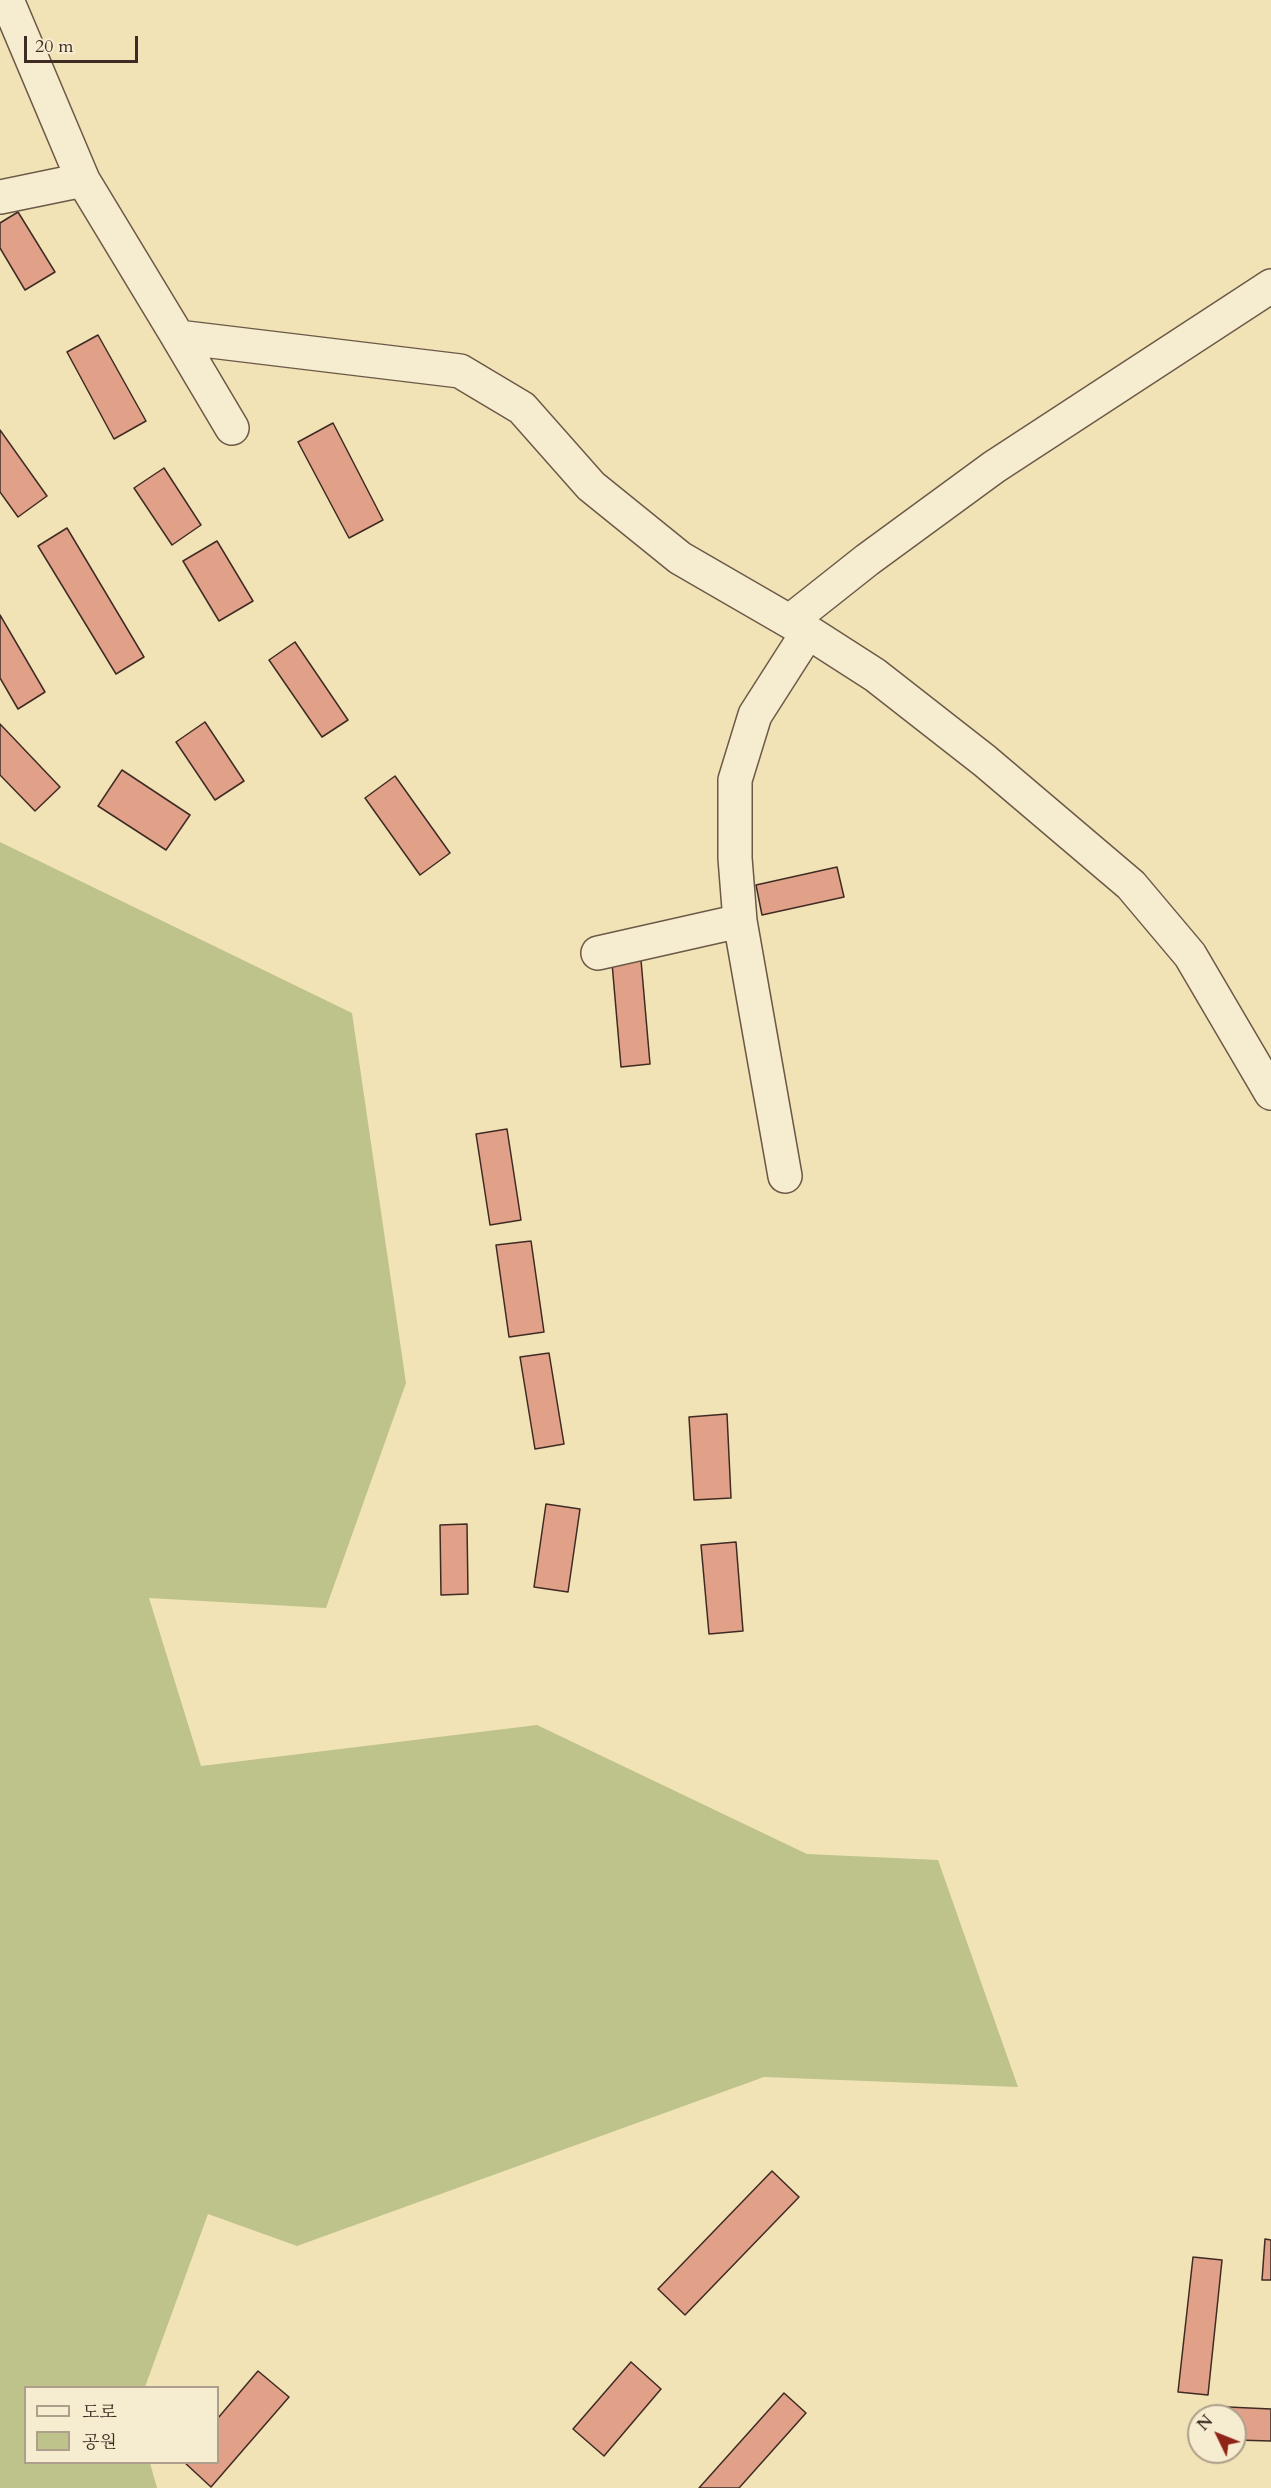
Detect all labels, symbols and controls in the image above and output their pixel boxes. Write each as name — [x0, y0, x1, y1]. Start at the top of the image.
scale bar — [27, 24, 141, 62]
text: 20 m — [35, 34, 74, 59]
legend — [24, 2386, 219, 2464]
text: 도로 — [82, 2400, 117, 2425]
north arrow — [1187, 2404, 1247, 2464]
text: N — [1193, 2411, 1218, 2436]
text: 공원 — [82, 2430, 117, 2455]

